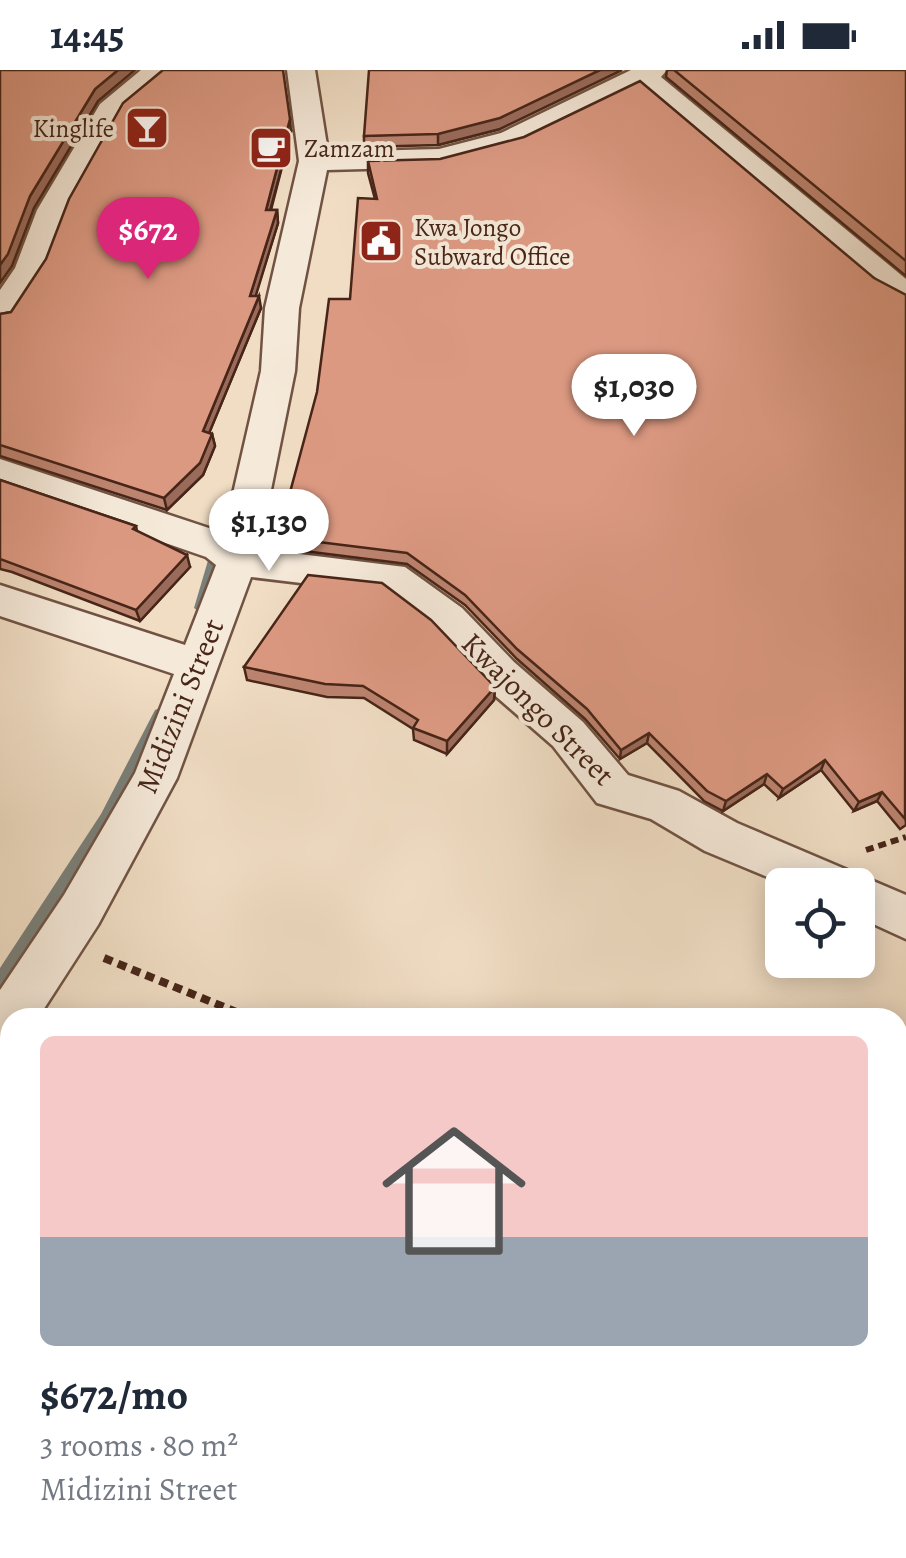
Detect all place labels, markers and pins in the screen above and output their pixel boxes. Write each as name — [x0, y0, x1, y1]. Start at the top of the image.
bar icon: Kinglife — [124, 105, 170, 151]
place label: Kinglife — [33, 112, 114, 146]
cafe icon: Zamzam — [248, 125, 294, 171]
place label: Zamzam — [304, 132, 395, 166]
pin: $672 — [89, 197, 207, 282]
place label: Kwa Jongo Subward Office — [414, 211, 571, 274]
public building icon: Kwa Jongo Subward Office — [358, 218, 404, 264]
pin: $1,030 — [553, 354, 715, 439]
pin: $1,130 — [188, 489, 350, 574]

